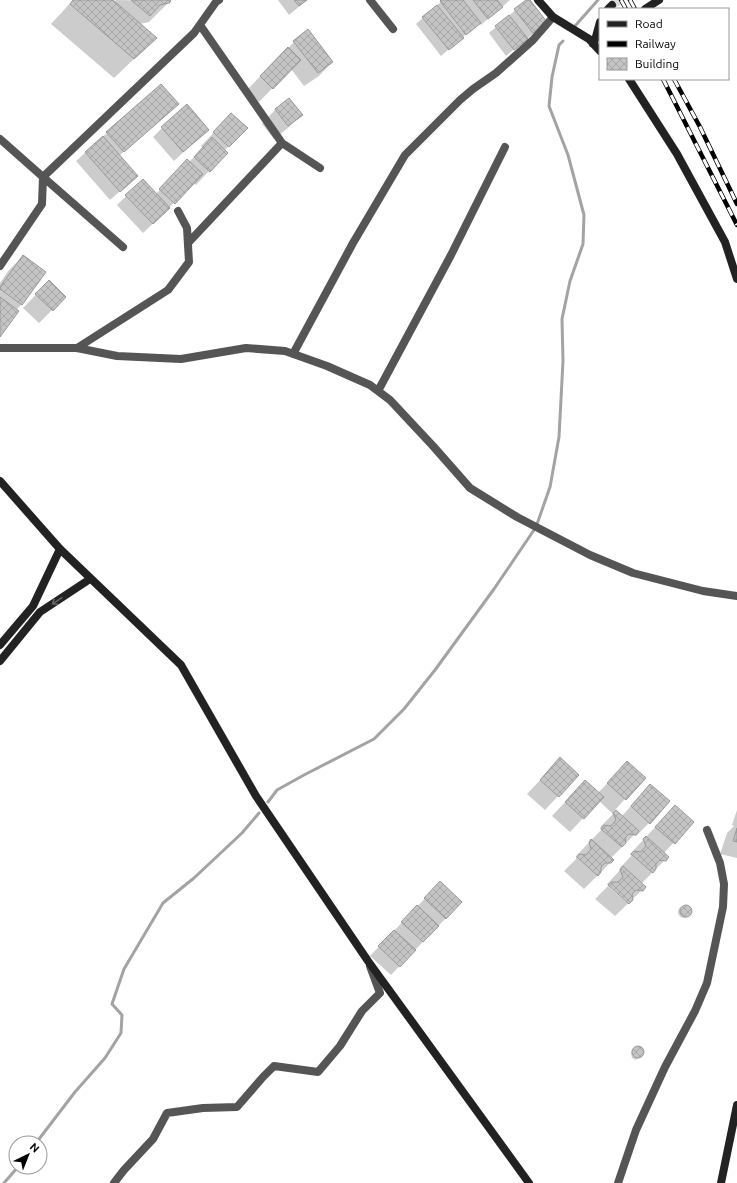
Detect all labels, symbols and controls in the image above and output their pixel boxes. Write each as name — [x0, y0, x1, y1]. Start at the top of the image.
legend — [599, 8, 729, 80]
text: Road — [635, 17, 663, 30]
text: Railway — [635, 37, 676, 50]
text: Building — [635, 57, 679, 70]
one-way arrow — [51, 597, 63, 605]
north arrow — [8, 1135, 48, 1175]
text: N — [28, 1140, 42, 1155]

